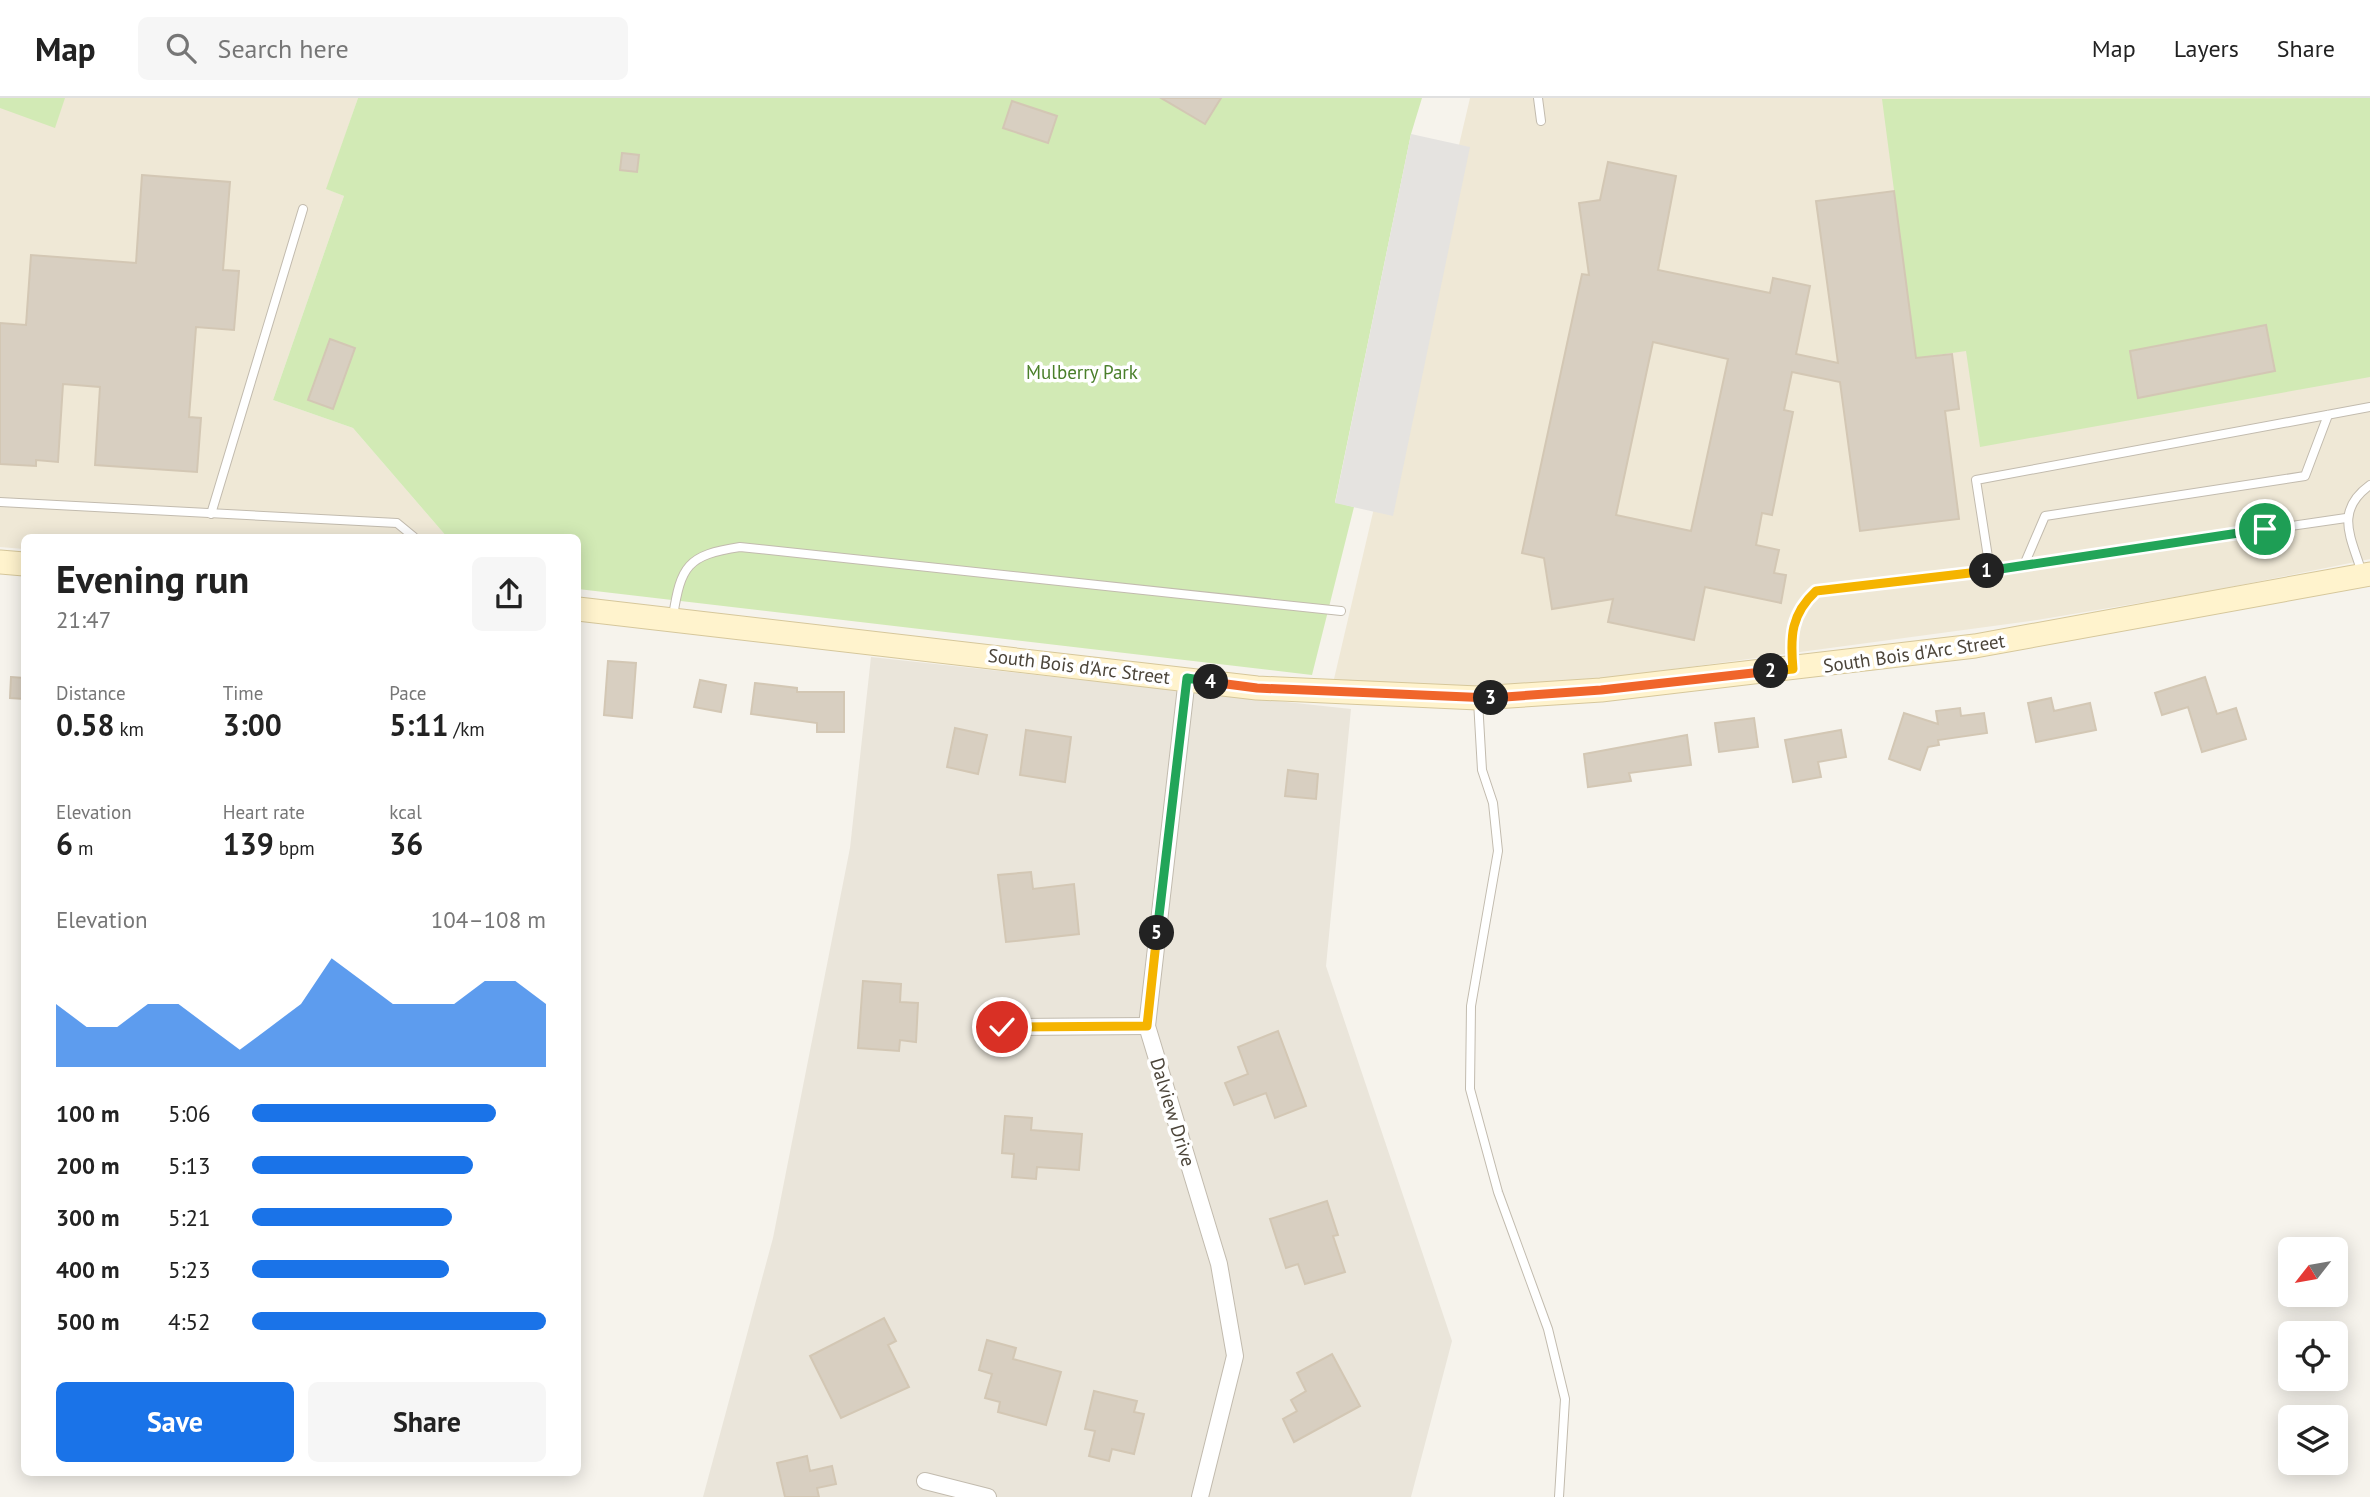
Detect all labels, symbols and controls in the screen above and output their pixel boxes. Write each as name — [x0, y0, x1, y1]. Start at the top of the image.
search box — [138, 17, 628, 80]
text: Map — [35, 27, 96, 70]
icon: search — [162, 29, 200, 67]
text: Search here — [218, 32, 349, 65]
text: Map — [2092, 33, 2136, 64]
text: Layers — [2174, 33, 2239, 64]
text: Share — [2277, 33, 2335, 64]
park label: Mulberry Park — [1026, 360, 1138, 384]
pin — [2235, 499, 2295, 559]
icon: arrive — [2246, 510, 2284, 548]
text: Evening run — [56, 554, 249, 603]
pin: 1 — [1969, 554, 2004, 588]
button: share — [472, 557, 546, 631]
text: 1 — [1981, 558, 1992, 582]
text: 21:47 — [56, 605, 111, 634]
street label: South Bois d'Arc Street — [1822, 628, 2007, 678]
street label: South Bois d'Arc Street — [987, 643, 1172, 689]
pin: 2 — [1754, 654, 1788, 688]
text: 2 — [1765, 658, 1776, 682]
pin: 4 — [1194, 664, 1228, 700]
text: 4 — [1205, 669, 1216, 693]
pin: 3 — [1474, 680, 1508, 716]
text: Distance — [56, 681, 126, 705]
text: Time — [223, 681, 263, 705]
text: Pace — [389, 681, 427, 705]
text: 3 — [1485, 685, 1496, 709]
text: 0.58 — [56, 705, 114, 744]
text: 3:00 — [223, 705, 282, 744]
text: 5:11 — [389, 705, 448, 744]
text: km — [114, 717, 144, 741]
text: /km — [448, 717, 485, 741]
text: Elevation — [56, 800, 132, 824]
text: Heart rate — [223, 800, 305, 824]
text: kcal — [389, 800, 422, 824]
text: 6 — [56, 824, 73, 863]
text: 139 — [223, 824, 274, 863]
text: 36 — [389, 824, 423, 863]
text: m — [73, 836, 94, 860]
text: bpm — [274, 836, 315, 860]
text: Elevation — [56, 905, 148, 934]
text: 104–108 m — [431, 905, 546, 934]
pin: 5 — [1140, 916, 1174, 950]
text: 5 — [1151, 920, 1162, 944]
pin — [972, 997, 1032, 1057]
icon: check — [983, 1008, 1021, 1046]
street label: Dalview Drive — [1145, 1055, 1201, 1169]
text: 100 m — [56, 1099, 119, 1128]
text: 5:06 — [168, 1099, 211, 1128]
text: 200 m — [56, 1151, 119, 1180]
text: 5:13 — [168, 1151, 211, 1180]
text: 300 m — [56, 1203, 119, 1232]
text: 5:21 — [168, 1203, 211, 1232]
north arrow — [2278, 1237, 2348, 1307]
map controls — [2278, 1237, 2348, 1475]
text: 400 m — [56, 1255, 119, 1284]
text: 5:23 — [168, 1255, 211, 1284]
text: 500 m — [56, 1307, 119, 1336]
text: 4:52 — [168, 1307, 211, 1336]
button: locate — [2278, 1321, 2348, 1391]
button: Save — [56, 1382, 294, 1462]
button: Share — [308, 1382, 546, 1462]
button: layers — [2278, 1405, 2348, 1475]

